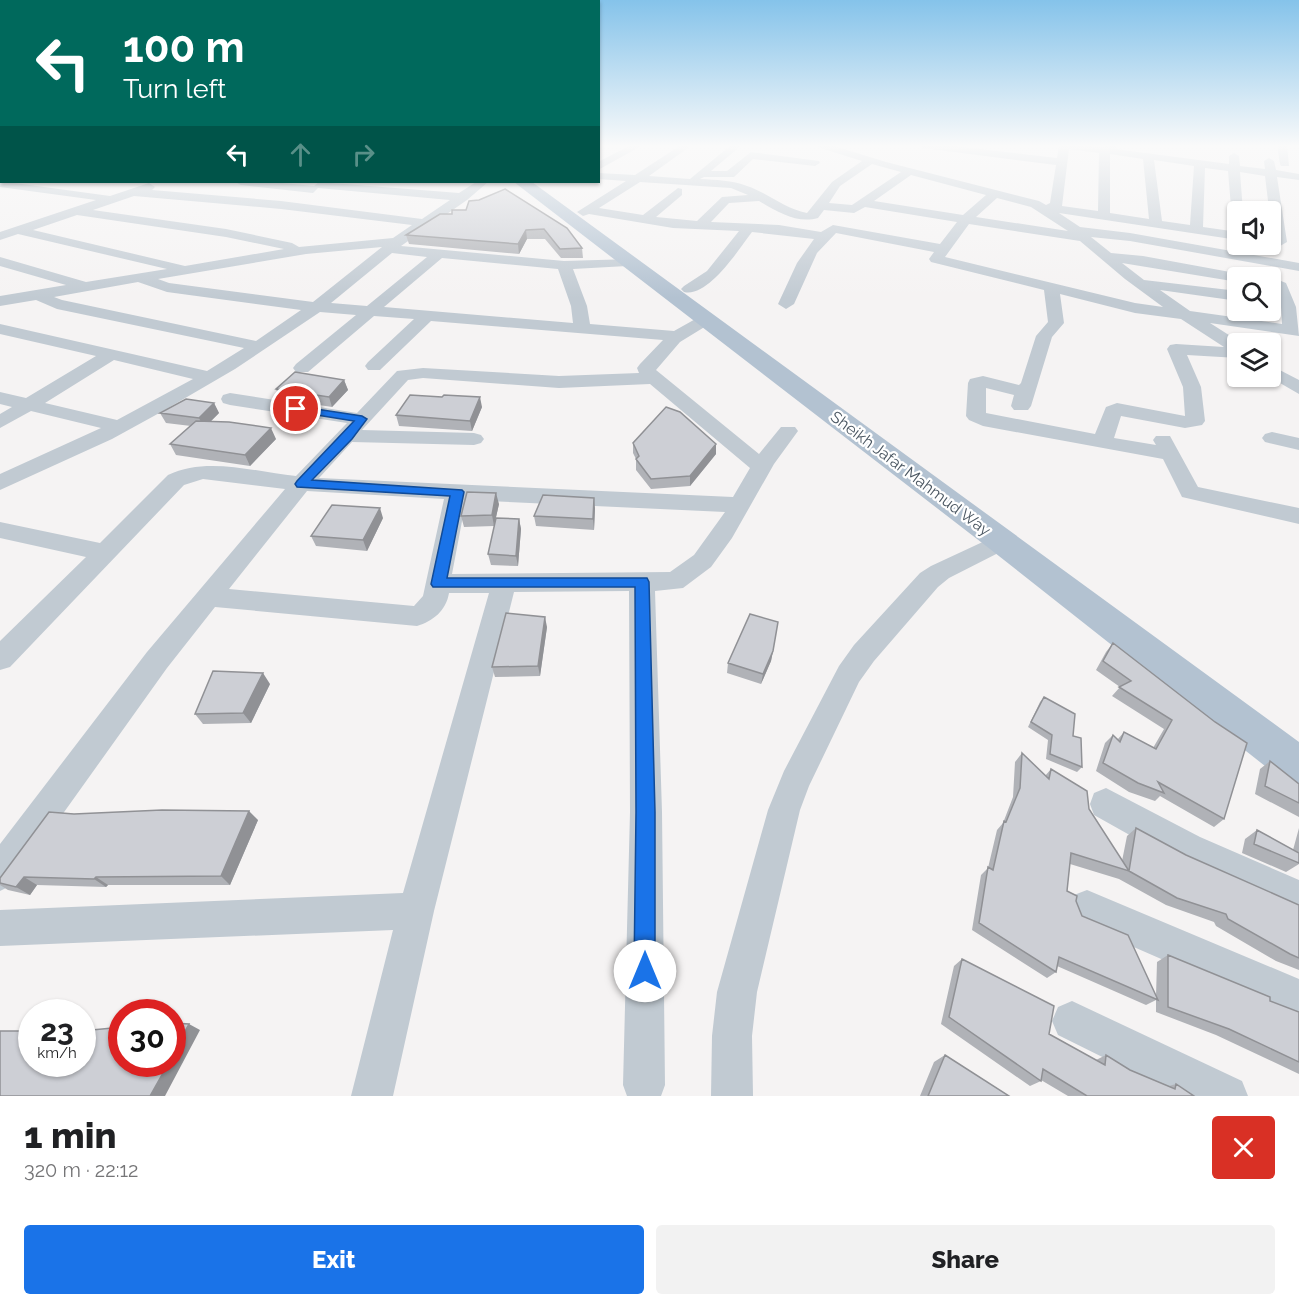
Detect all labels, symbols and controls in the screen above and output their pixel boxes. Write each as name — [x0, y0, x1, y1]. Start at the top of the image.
text: 100 m — [123, 23, 245, 72]
icon: left — [24, 24, 102, 102]
text: Turn left — [123, 73, 226, 104]
icon: left — [221, 138, 254, 171]
icon: ahead — [284, 138, 317, 171]
icon: right — [347, 138, 380, 171]
map controls — [1227, 201, 1281, 387]
button: sound — [1227, 201, 1281, 255]
button: search — [1227, 267, 1281, 321]
button: layers — [1227, 333, 1281, 387]
pin — [270, 383, 321, 434]
icon: arrive — [279, 392, 312, 425]
street label: Sheikh Jafar Mahmud Way — [827, 407, 995, 540]
position arrow — [613, 939, 677, 1003]
speed limit sign: 30 — [108, 999, 186, 1077]
text: 23 — [40, 1013, 74, 1048]
text: km/h — [37, 1044, 77, 1062]
text: 1 min — [24, 1114, 116, 1156]
button: close — [1212, 1116, 1275, 1179]
text: 320 m · 22:12 — [24, 1158, 138, 1182]
button: Exit — [24, 1225, 644, 1294]
button: Share — [656, 1225, 1275, 1294]

